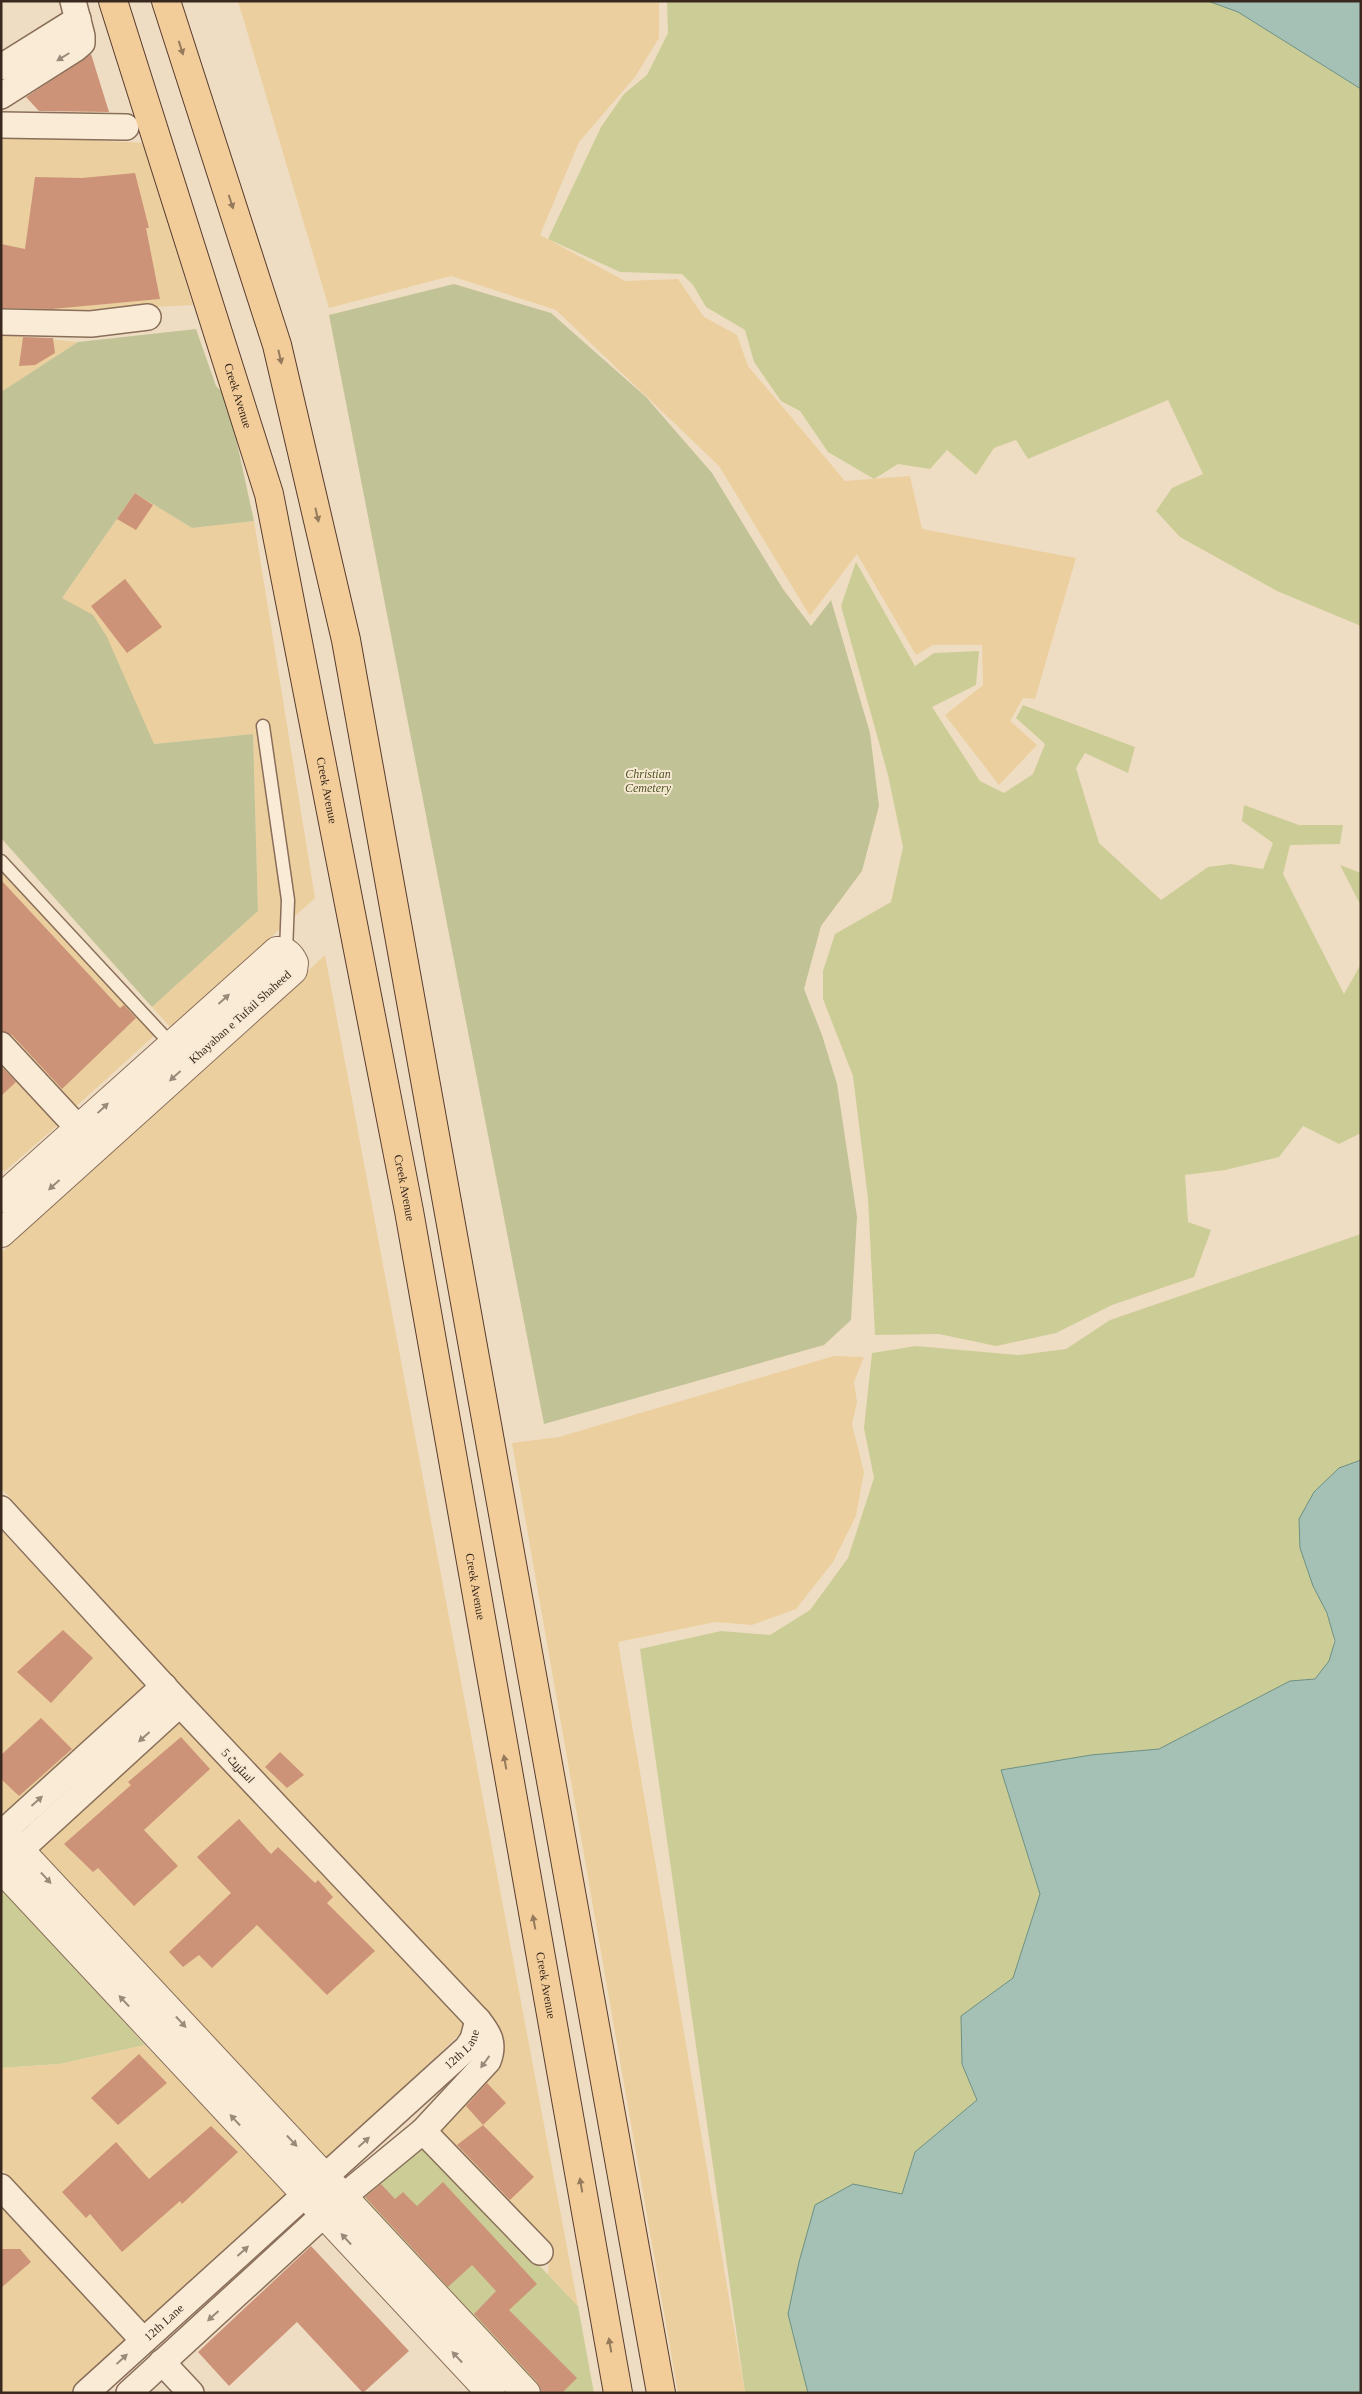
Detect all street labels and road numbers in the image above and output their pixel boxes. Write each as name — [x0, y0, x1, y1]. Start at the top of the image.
street label: Creek Avenue — [221, 361, 255, 430]
street label: Creek Avenue — [314, 756, 340, 825]
street label: Khayaban e Tufail Shaheed — [186, 968, 294, 1066]
street label: Creek Avenue — [391, 1153, 418, 1222]
street label: Creek Avenue — [463, 1552, 488, 1621]
street label: اسٹریٹ 5 — [218, 1746, 258, 1786]
street label: Creek Avenue — [533, 1951, 559, 2020]
street label: 12th Lane — [441, 2028, 482, 2072]
street label: 12th Lane — [141, 2301, 186, 2344]

